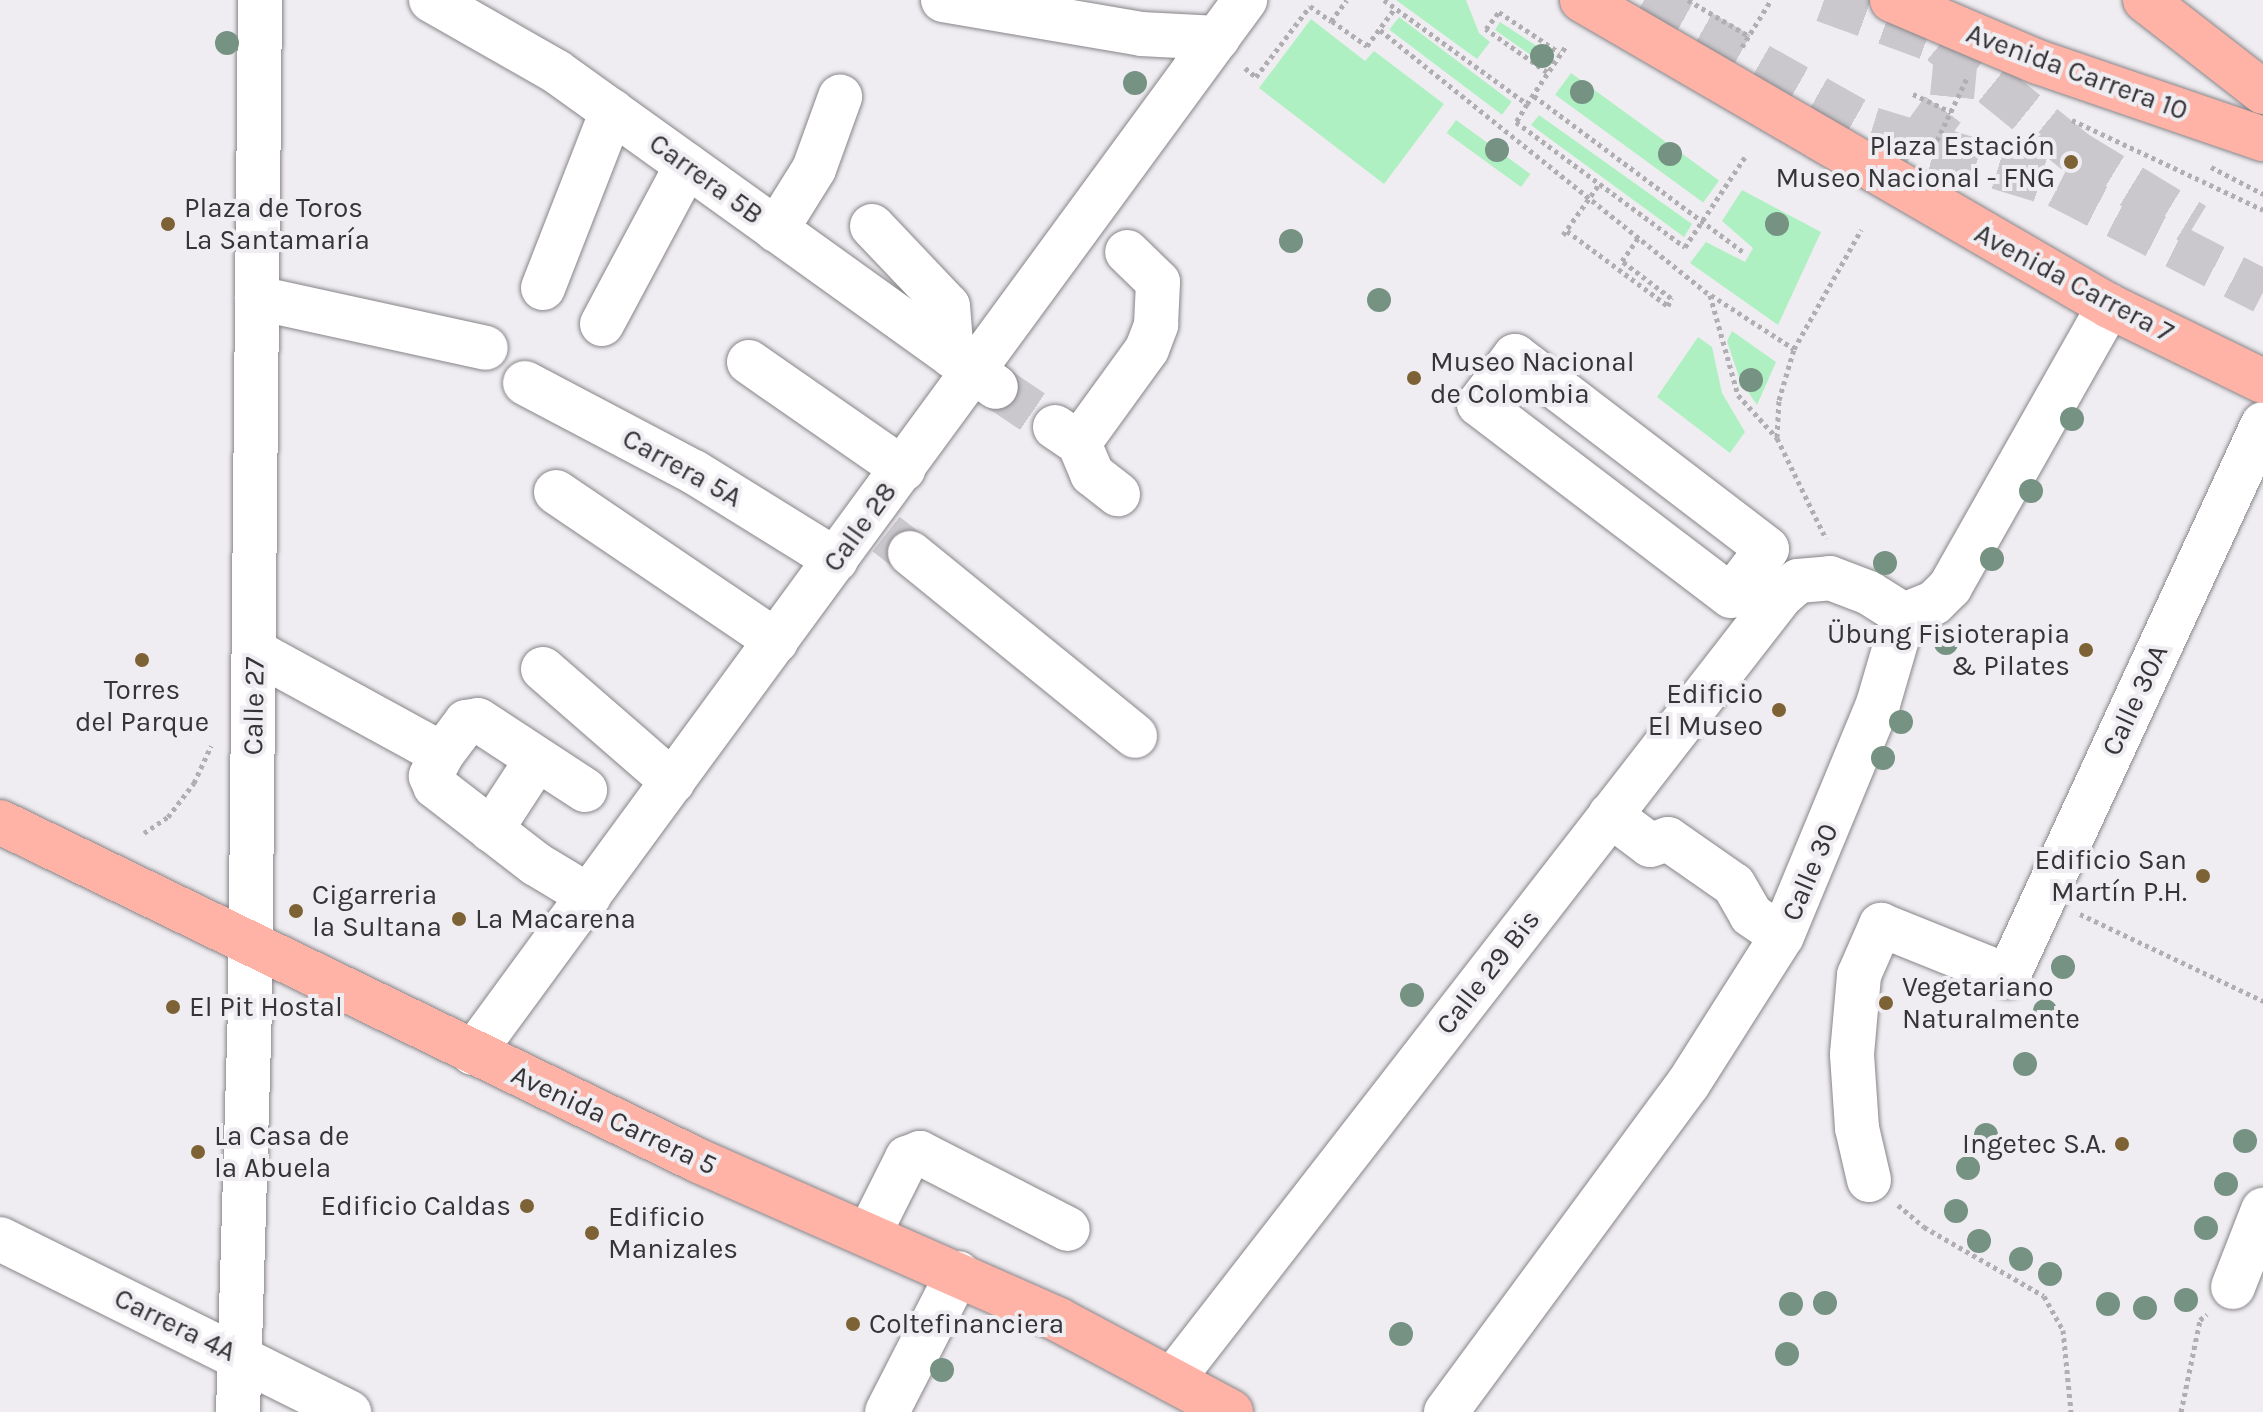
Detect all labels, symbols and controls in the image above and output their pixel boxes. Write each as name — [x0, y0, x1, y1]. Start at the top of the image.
street label: Avenida Carrera 10 — [1962, 16, 2192, 128]
street label: Carrera 5B — [642, 126, 770, 232]
place label: Plaza Estación Museo Nacional - FNG — [1776, 129, 2055, 195]
marker: Plaza Estación Museo Nacional - FNG — [2062, 153, 2080, 171]
place label: Plaza de Toros La Santamaría — [184, 191, 370, 257]
marker: Plaza de Toros La Santamaría — [159, 215, 177, 233]
street label: Avenida Carrera 7 — [1969, 216, 2179, 350]
place label: Museo Nacional de Colombia — [1430, 345, 1635, 411]
marker: Museo Nacional de Colombia — [1405, 369, 1423, 387]
street label: Carrera 5A — [616, 421, 748, 515]
street label: Calle 28 — [816, 476, 904, 578]
place label: Übung Fisioterapia & Pilates — [1827, 617, 2070, 683]
street label: Calle 30A — [2095, 639, 2175, 761]
marker: Übung Fisioterapia & Pilates — [2077, 641, 2095, 659]
marker: Torres del Parque — [133, 651, 151, 669]
street label: Calle 27 — [236, 656, 272, 756]
place label: Torres del Parque — [75, 673, 209, 739]
place label: Edificio El Museo — [1648, 677, 1763, 743]
marker: Edificio El Museo — [1770, 701, 1788, 719]
street label: Calle 30 — [1775, 818, 1845, 926]
place label: Edificio San Martín P.H. — [2034, 843, 2187, 909]
marker: Edificio San Martín P.H. — [2194, 867, 2212, 885]
place label: Cigarreria la Sultana — [312, 878, 442, 944]
marker: Cigarreria la Sultana — [287, 902, 305, 920]
place label: La Macarena — [475, 902, 636, 936]
street label: Calle 29 Bis — [1429, 903, 1547, 1041]
marker: La Macarena — [450, 910, 468, 928]
place label: Vegetariano Naturalmente — [1902, 970, 2080, 1036]
place label: El Pit Hostal — [189, 990, 343, 1024]
marker: Vegetariano Naturalmente — [1877, 994, 1895, 1012]
marker: El Pit Hostal — [164, 998, 182, 1016]
street label: Avenida Carrera 5 — [506, 1058, 722, 1182]
place label: La Casa de la Abuela — [214, 1119, 349, 1185]
place label: Ingetec S.A. — [1962, 1127, 2106, 1161]
marker: Ingetec S.A. — [2113, 1135, 2131, 1153]
marker: La Casa de la Abuela — [189, 1143, 207, 1161]
place label: Edificio Caldas — [321, 1189, 511, 1223]
marker: Edificio Caldas — [518, 1197, 536, 1215]
place label: Edificio Manizales — [608, 1200, 738, 1266]
marker: Edificio Manizales — [583, 1224, 601, 1242]
street label: Carrera 4A — [109, 1281, 241, 1369]
place label: Coltefinanciera — [869, 1307, 1064, 1341]
marker: Coltefinanciera — [844, 1315, 862, 1333]

